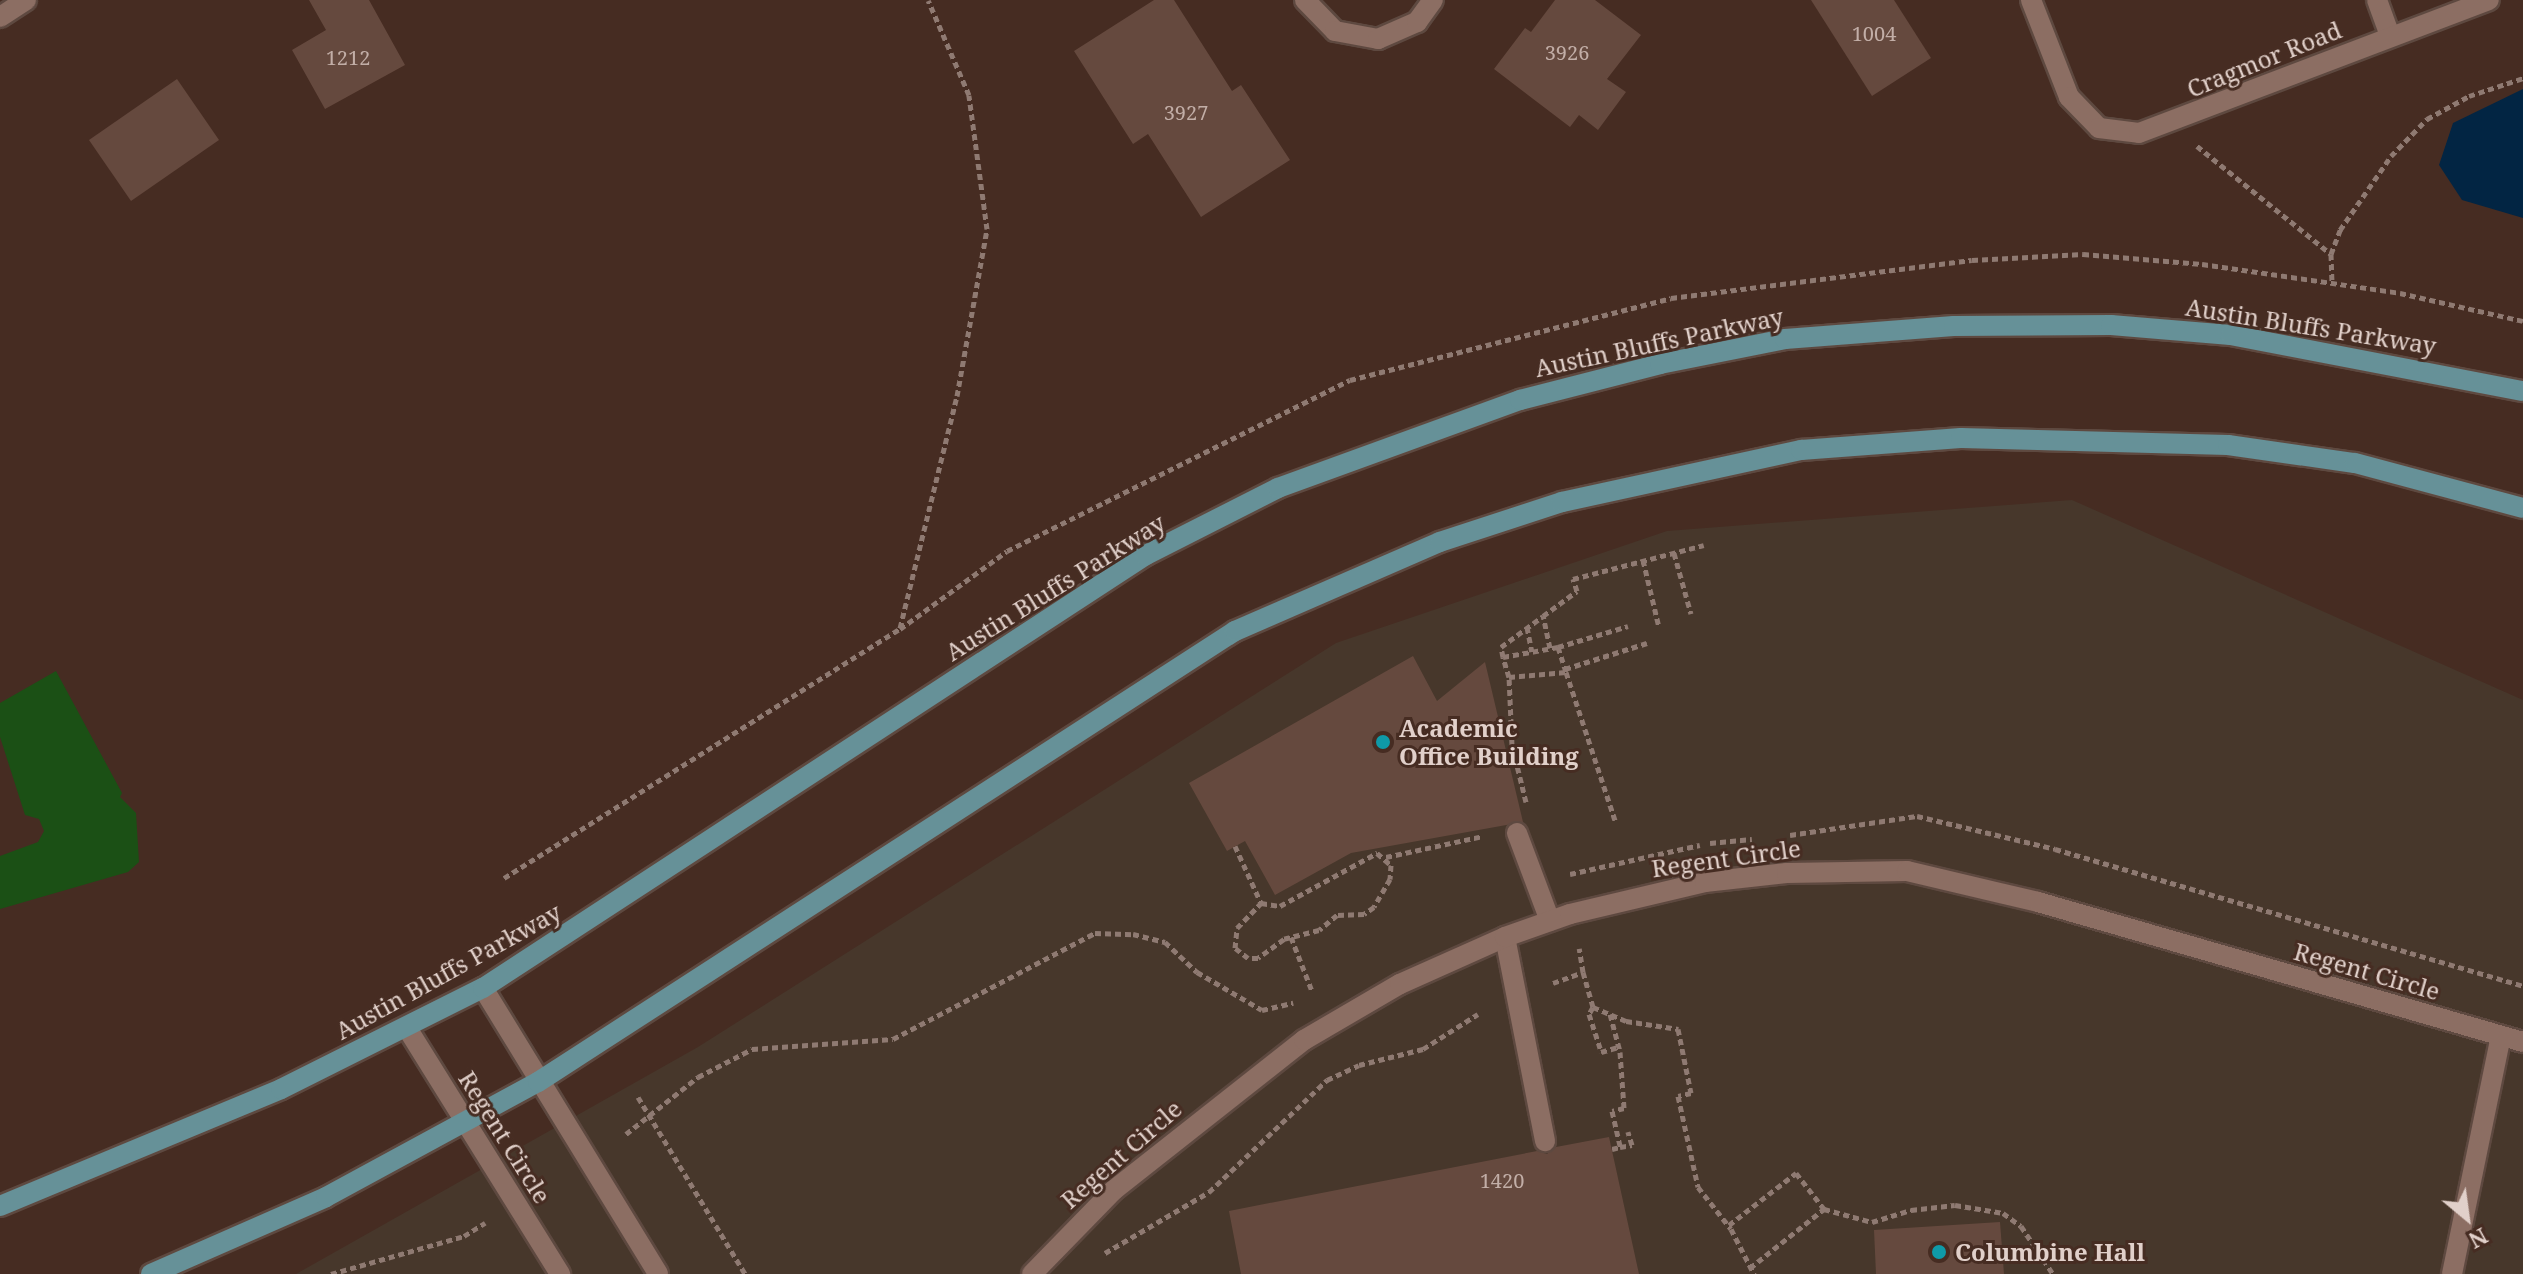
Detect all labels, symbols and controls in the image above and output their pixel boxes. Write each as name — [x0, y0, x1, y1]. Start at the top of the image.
street label: Cragmor Road — [2183, 15, 2345, 103]
house number: 1004 — [1852, 21, 1896, 45]
house number: 3926 — [1545, 40, 1589, 64]
house number: 1212 — [326, 45, 370, 69]
house number: 3927 — [1164, 100, 1208, 124]
street label: Austin Bluffs Parkway — [2184, 292, 2438, 360]
street label: Austin Bluffs Parkway — [1532, 302, 1786, 382]
street label: Austin Bluffs Parkway — [940, 508, 1170, 666]
place label: Academic Office Building — [1399, 714, 1579, 770]
marker: Academic Office Building — [1374, 733, 1392, 751]
street label: Regent Circle — [1650, 833, 1802, 883]
street label: Austin Bluffs Parkway — [330, 897, 566, 1045]
street label: Regent Circle — [2291, 936, 2443, 1006]
street label: Regent Circle — [453, 1066, 557, 1208]
street label: Regent Circle — [1055, 1094, 1187, 1214]
house number: 1420 — [1480, 1168, 1524, 1192]
north arrow — [2427, 1178, 2507, 1258]
text: N — [2464, 1222, 2493, 1256]
place label: Columbine Hall — [1955, 1238, 2145, 1266]
marker: Columbine Hall — [1930, 1243, 1948, 1261]

